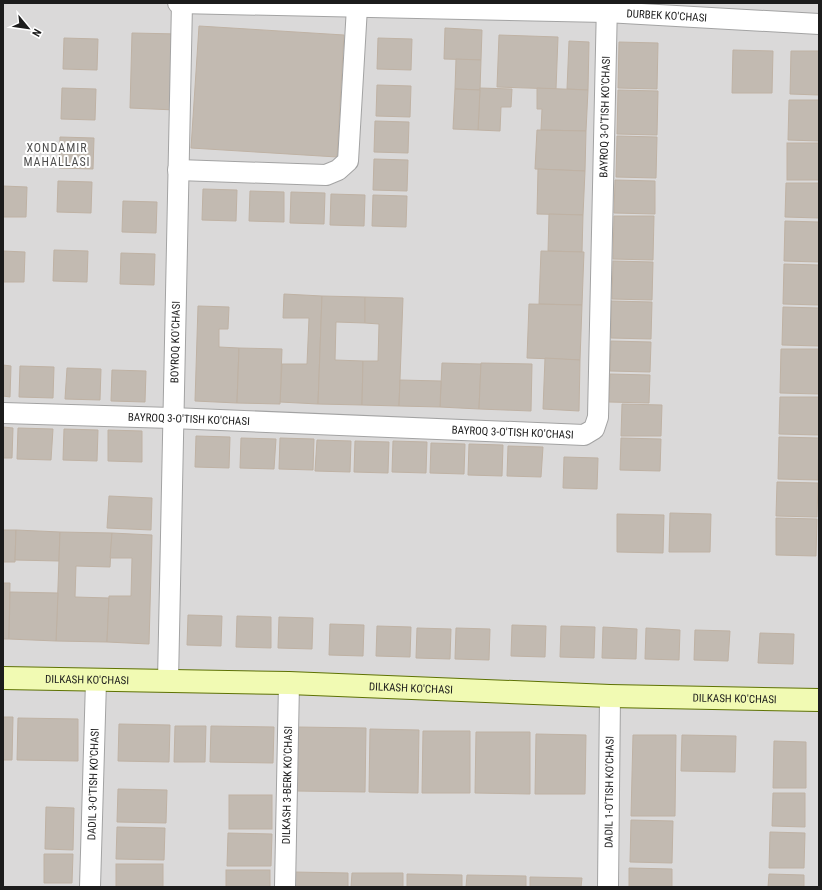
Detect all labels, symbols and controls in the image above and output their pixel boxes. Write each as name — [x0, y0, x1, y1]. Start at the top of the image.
street label: DURBEK KO'CHASI — [626, 7, 707, 24]
north arrow — [8, 8, 48, 48]
text: N — [29, 27, 44, 39]
street label: BAYROQ 3-O'TISH KO'CHASI — [597, 56, 612, 178]
district label: XONDAMIR MAHALLASI — [23, 141, 91, 169]
street label: BOYROQ KO'CHASI — [168, 301, 182, 383]
street label: BAYROQ 3-O'TISH KO'CHASI — [128, 410, 250, 428]
street label: BAYROQ 3-O'TISH KO'CHASI — [451, 423, 574, 441]
street label: DILKASH KO'CHASI — [45, 672, 129, 687]
street label: DILKASH KO'CHASI — [369, 680, 453, 696]
street label: DILKASH KO'CHASI — [693, 691, 777, 706]
street label: DILKASH 3-BERK KO'CHASI — [279, 726, 295, 844]
street label: DADIL 3-O'TISH KO'CHASI — [85, 728, 101, 840]
street label: DADIL 1-O'TISH KO'CHASI — [602, 736, 616, 848]

